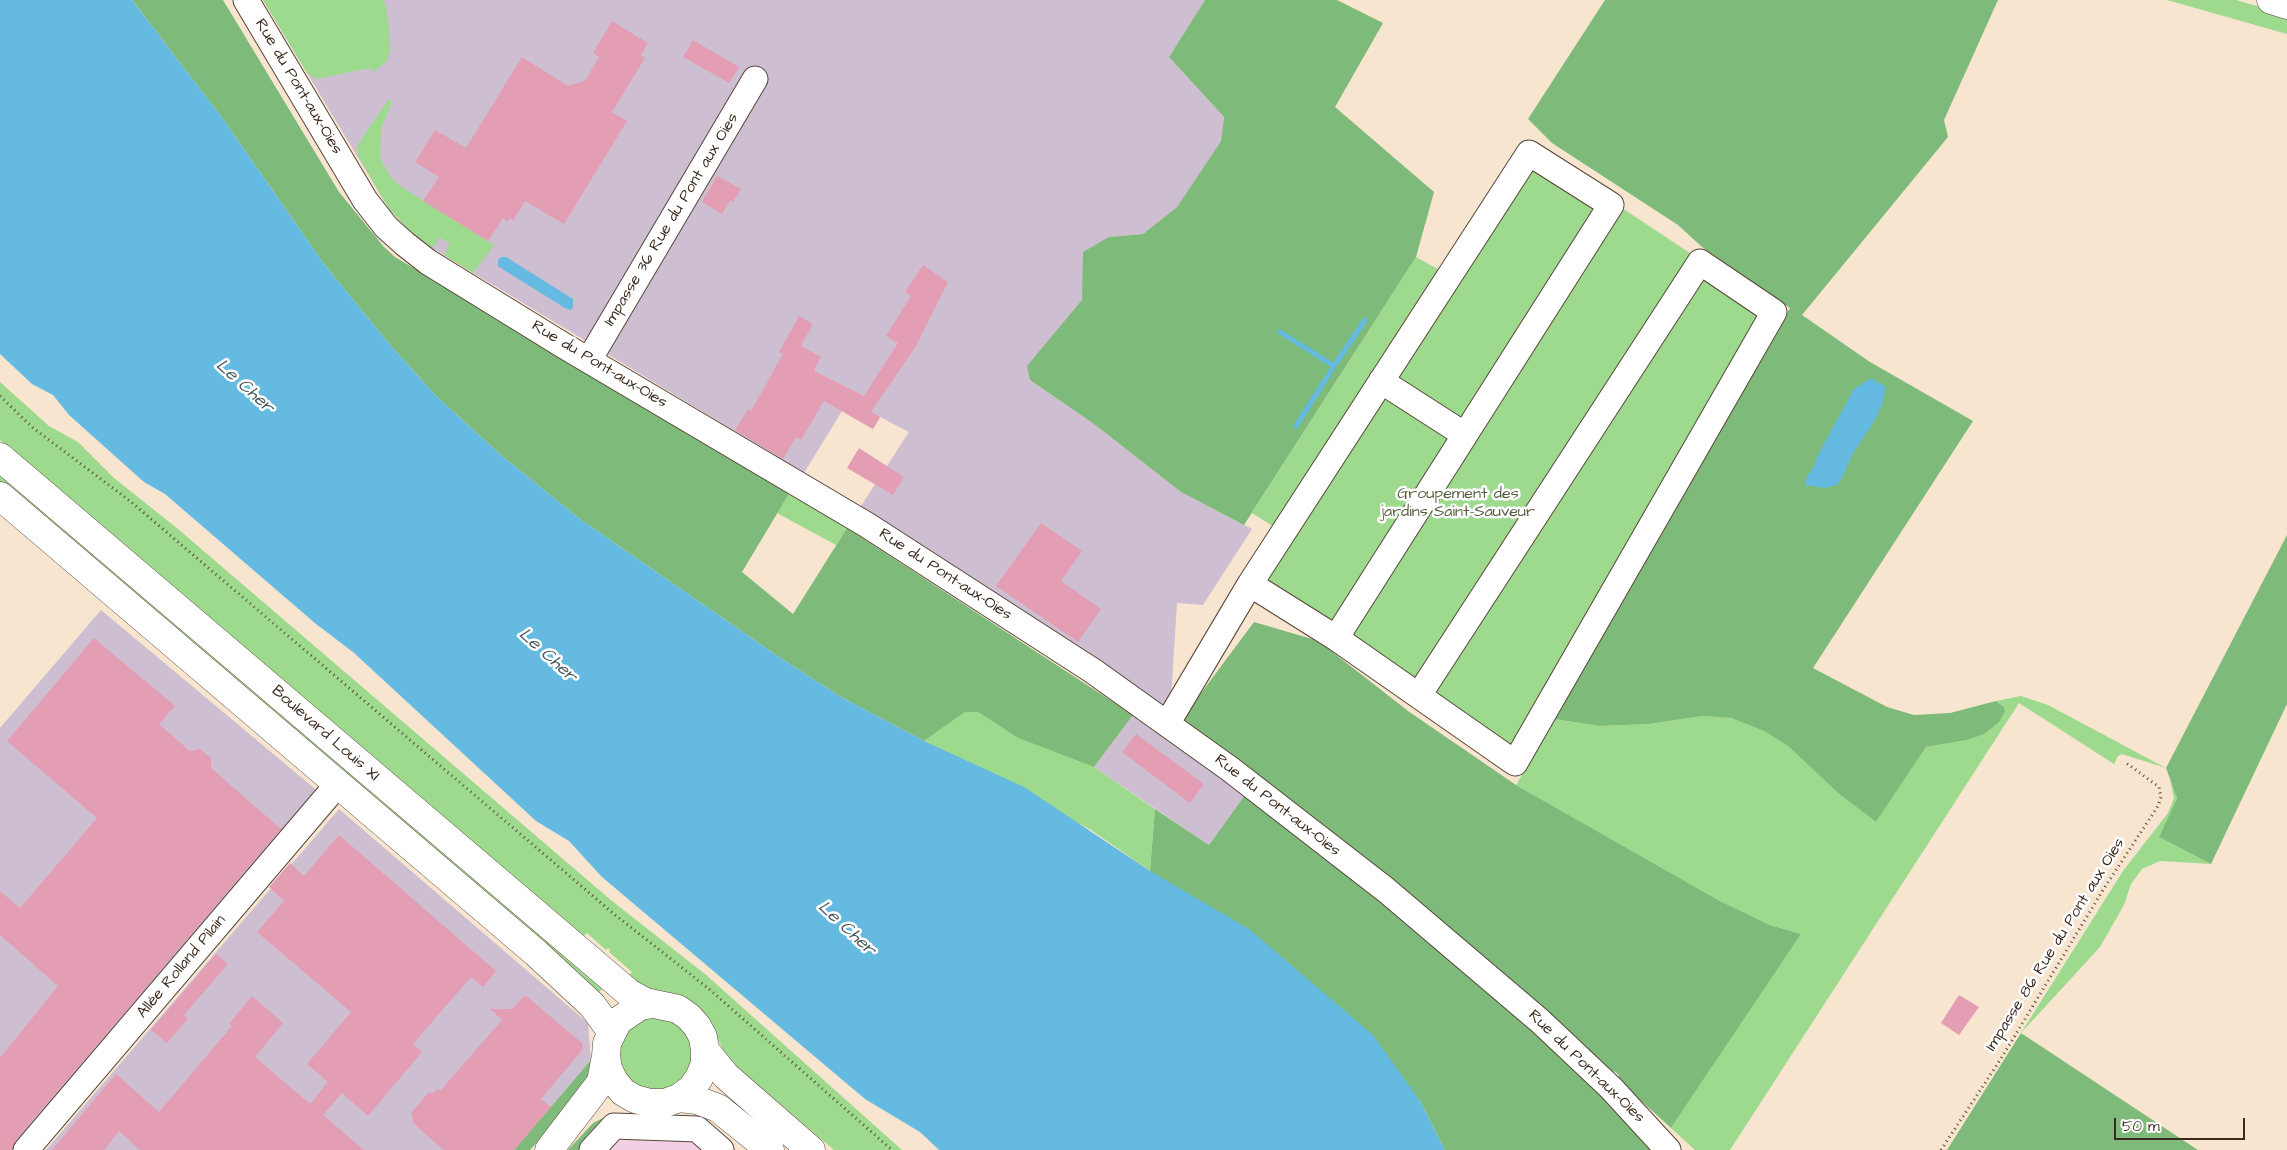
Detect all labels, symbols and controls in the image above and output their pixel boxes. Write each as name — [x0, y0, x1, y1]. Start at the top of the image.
street label: Rue du Pont-aux-Oies — [250, 16, 346, 158]
street label: Impasse 36 Rue du Pont aux Oies — [601, 110, 743, 330]
street label: Rue du Pont-aux-Oies — [528, 317, 670, 413]
water label: Le Cher — [210, 355, 278, 419]
park label: Groupement des jardins Saint-Sauveur — [1381, 485, 1535, 523]
street label: Rue du Pont-aux-Oies — [875, 525, 1015, 625]
water label: Le Cher — [513, 624, 581, 688]
street label: Boulevard Louis XI — [267, 682, 383, 786]
street label: Rue du Pont-aux-Oies — [1210, 751, 1344, 861]
street label: Impasse 86 Rue du Pont aux Oies — [1982, 835, 2130, 1055]
water label: Le Cher — [813, 897, 879, 961]
street label: Allée Rolland Pilain — [133, 911, 231, 1023]
street label: Rue du Pont-aux-Oies — [1524, 1006, 1648, 1128]
scale bar — [2117, 1108, 2248, 1140]
text: 50 m — [2122, 1116, 2160, 1137]

